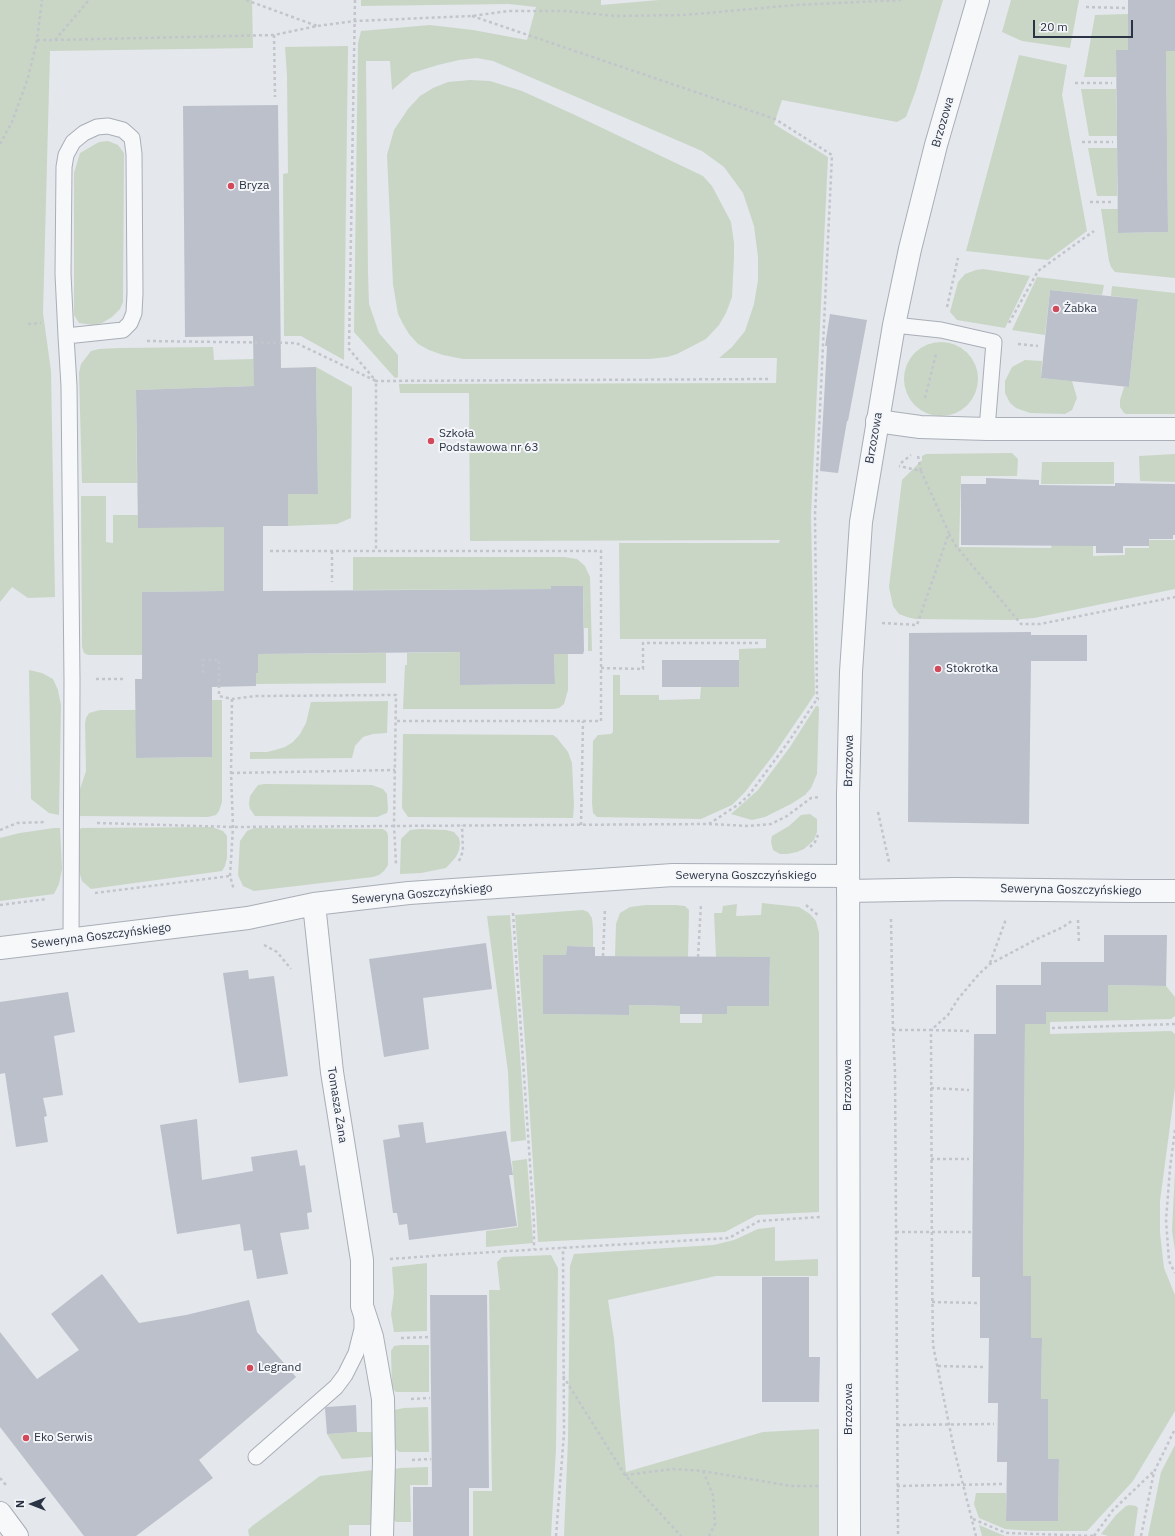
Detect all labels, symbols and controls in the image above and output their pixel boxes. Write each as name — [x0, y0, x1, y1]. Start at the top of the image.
scale bar — [1035, 12, 1135, 38]
text: 20 m — [1040, 19, 1068, 34]
street label: Brzozowa — [929, 95, 957, 149]
place label: Bryza — [239, 179, 269, 193]
marker: Bryza — [226, 181, 236, 191]
place label: Żabka — [1064, 302, 1097, 316]
marker: Żabka — [1051, 304, 1061, 314]
street label: Brzozowa — [862, 411, 886, 465]
place label: Szkoła Podstawowa nr 63 — [439, 427, 539, 455]
marker: Szkoła Podstawowa nr 63 — [426, 436, 436, 446]
place label: Stokrotka — [946, 662, 998, 676]
marker: Stokrotka — [933, 664, 943, 674]
street label: Brzozowa — [841, 735, 857, 787]
street label: Seweryna Goszczyńskiego — [675, 869, 817, 883]
street label: Seweryna Goszczyńskiego — [351, 881, 493, 907]
street label: Seweryna Goszczyńskiego — [1000, 882, 1142, 898]
street label: Seweryna Goszczyńskiego — [30, 920, 172, 952]
street label: Brzozowa — [841, 1059, 855, 1111]
street label: Tomasza Zana — [324, 1066, 350, 1144]
place label: Legrand — [258, 1361, 301, 1375]
marker: Legrand — [245, 1363, 255, 1373]
street label: Brzozowa — [842, 1383, 856, 1435]
place label: Eko Serwis — [34, 1431, 93, 1445]
marker: Eko Serwis — [21, 1433, 31, 1443]
north arrow — [12, 1484, 52, 1524]
text: N — [13, 1500, 27, 1508]

